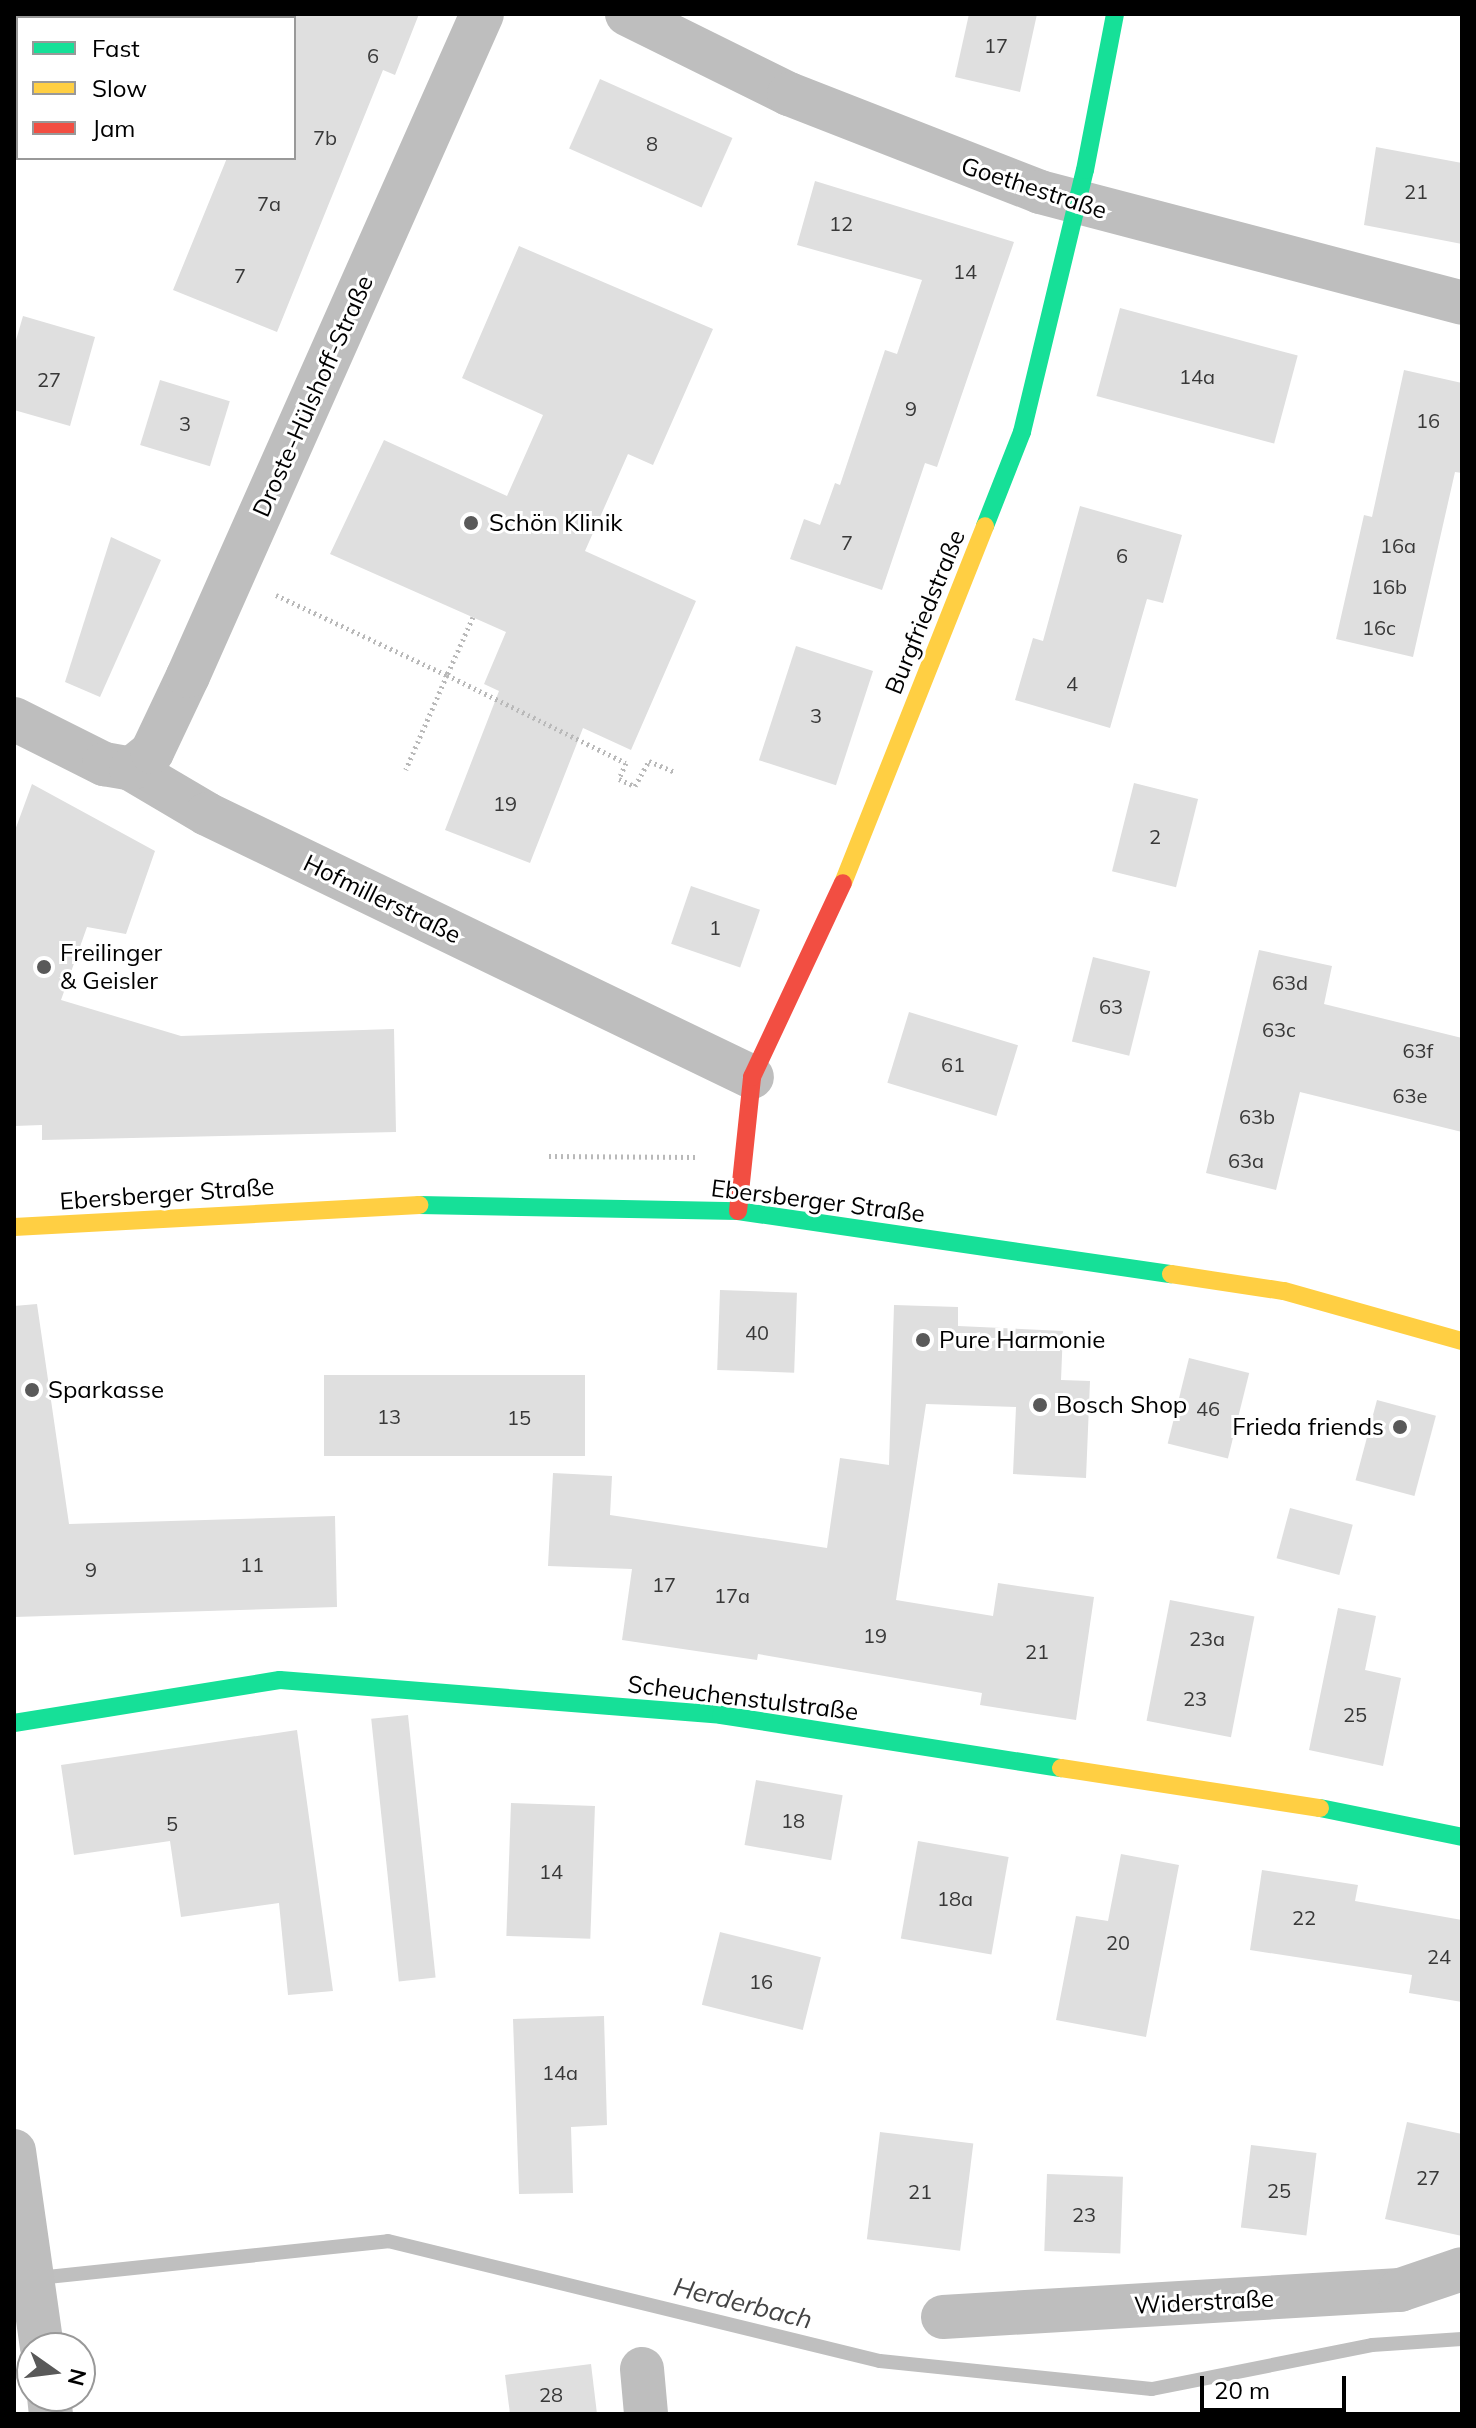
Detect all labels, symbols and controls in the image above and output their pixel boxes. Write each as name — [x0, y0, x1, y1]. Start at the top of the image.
legend — [16, 16, 296, 160]
text: Fast — [92, 33, 140, 63]
house number: 17 — [984, 33, 1008, 57]
house number: 6 — [367, 43, 379, 67]
text: Slow — [92, 73, 147, 103]
text: Jam — [92, 113, 135, 143]
house number: 7b — [313, 125, 337, 149]
house number: 8 — [646, 131, 658, 155]
street label: Goethestraße — [958, 151, 1110, 225]
house number: 21 — [1404, 179, 1428, 203]
house number: 7a — [257, 191, 281, 215]
house number: 12 — [829, 211, 853, 235]
house number: 14 — [953, 259, 977, 283]
house number: 7 — [234, 263, 246, 287]
street label: Droste-Hülshoff-Straße — [247, 271, 379, 521]
house number: 14a — [1179, 364, 1215, 388]
house number: 27 — [37, 367, 61, 391]
house number: 9 — [905, 396, 917, 420]
house number: 16 — [1416, 408, 1440, 432]
house number: 3 — [179, 411, 191, 435]
place label: Schön Klinik — [489, 509, 623, 537]
marker: Schön Klinik — [460, 512, 482, 534]
street label: Burgfriedstraße — [879, 526, 971, 698]
house number: 7 — [841, 530, 853, 554]
house number: 16a — [1380, 533, 1416, 557]
house number: 6 — [1116, 543, 1128, 567]
house number: 16b — [1371, 574, 1407, 598]
house number: 16c — [1362, 615, 1396, 639]
house number: 4 — [1066, 671, 1078, 695]
house number: 3 — [810, 703, 822, 727]
house number: 19 — [493, 791, 517, 815]
house number: 2 — [1149, 824, 1161, 848]
street label: Hofmillerstraße — [299, 848, 465, 950]
house number: 1 — [709, 915, 721, 939]
place label: Freilinger & Geisler — [60, 939, 162, 995]
marker: Freilinger & Geisler — [35, 958, 53, 976]
house number: 63d — [1272, 970, 1308, 994]
house number: 63 — [1099, 994, 1123, 1018]
house number: 63c — [1262, 1017, 1296, 1041]
house number: 63f — [1403, 1038, 1433, 1062]
house number: 61 — [941, 1052, 965, 1076]
house number: 63e — [1393, 1083, 1427, 1107]
house number: 63b — [1239, 1104, 1275, 1128]
house number: 63a — [1228, 1148, 1264, 1172]
street label: Ebersberger Straße — [59, 1172, 275, 1216]
street label: Ebersberger Straße — [709, 1174, 927, 1228]
house number: 40 — [745, 1320, 769, 1344]
place label: Pure Harmonie — [939, 1326, 1105, 1354]
marker: Pure Harmonie — [914, 1331, 932, 1349]
place label: Sparkasse — [48, 1376, 164, 1404]
marker: Sparkasse — [23, 1381, 41, 1399]
place label: Bosch Shop — [1056, 1391, 1187, 1419]
marker: Bosch Shop — [1031, 1396, 1049, 1414]
house number: 46 — [1196, 1396, 1220, 1420]
house number: 13 — [377, 1404, 401, 1428]
house number: 15 — [507, 1405, 531, 1429]
place label: Frieda friends — [1232, 1413, 1384, 1441]
marker: Frieda friends — [1391, 1418, 1409, 1436]
house number: 11 — [240, 1552, 264, 1576]
house number: 9 — [85, 1557, 97, 1581]
house number: 17 — [652, 1572, 676, 1596]
house number: 17a — [714, 1583, 750, 1607]
house number: 19 — [863, 1623, 887, 1647]
house number: 23a — [1189, 1626, 1225, 1650]
house number: 21 — [1025, 1639, 1049, 1663]
street label: Scheuchenstulstraße — [626, 1670, 860, 1726]
house number: 23 — [1183, 1686, 1207, 1710]
house number: 25 — [1343, 1702, 1367, 1726]
house number: 18 — [781, 1808, 805, 1832]
house number: 5 — [166, 1811, 178, 1835]
house number: 14 — [539, 1859, 563, 1883]
house number: 18a — [937, 1886, 973, 1910]
house number: 22 — [1292, 1905, 1316, 1929]
house number: 20 — [1106, 1930, 1130, 1954]
house number: 24 — [1427, 1944, 1451, 1968]
house number: 16 — [749, 1969, 773, 1993]
house number: 14a — [542, 2060, 578, 2084]
house number: 27 — [1416, 2165, 1440, 2189]
house number: 25 — [1267, 2178, 1291, 2202]
house number: 21 — [908, 2179, 932, 2203]
house number: 23 — [1072, 2202, 1096, 2226]
water label: Herderbach — [670, 2271, 816, 2335]
street label: Widerstraße — [1133, 2284, 1275, 2320]
north arrow — [16, 2332, 96, 2412]
scale bar — [1204, 2360, 1350, 2410]
text: N — [62, 2366, 93, 2389]
text: 20 m — [1214, 2375, 1270, 2405]
house number: 28 — [539, 2382, 563, 2406]

